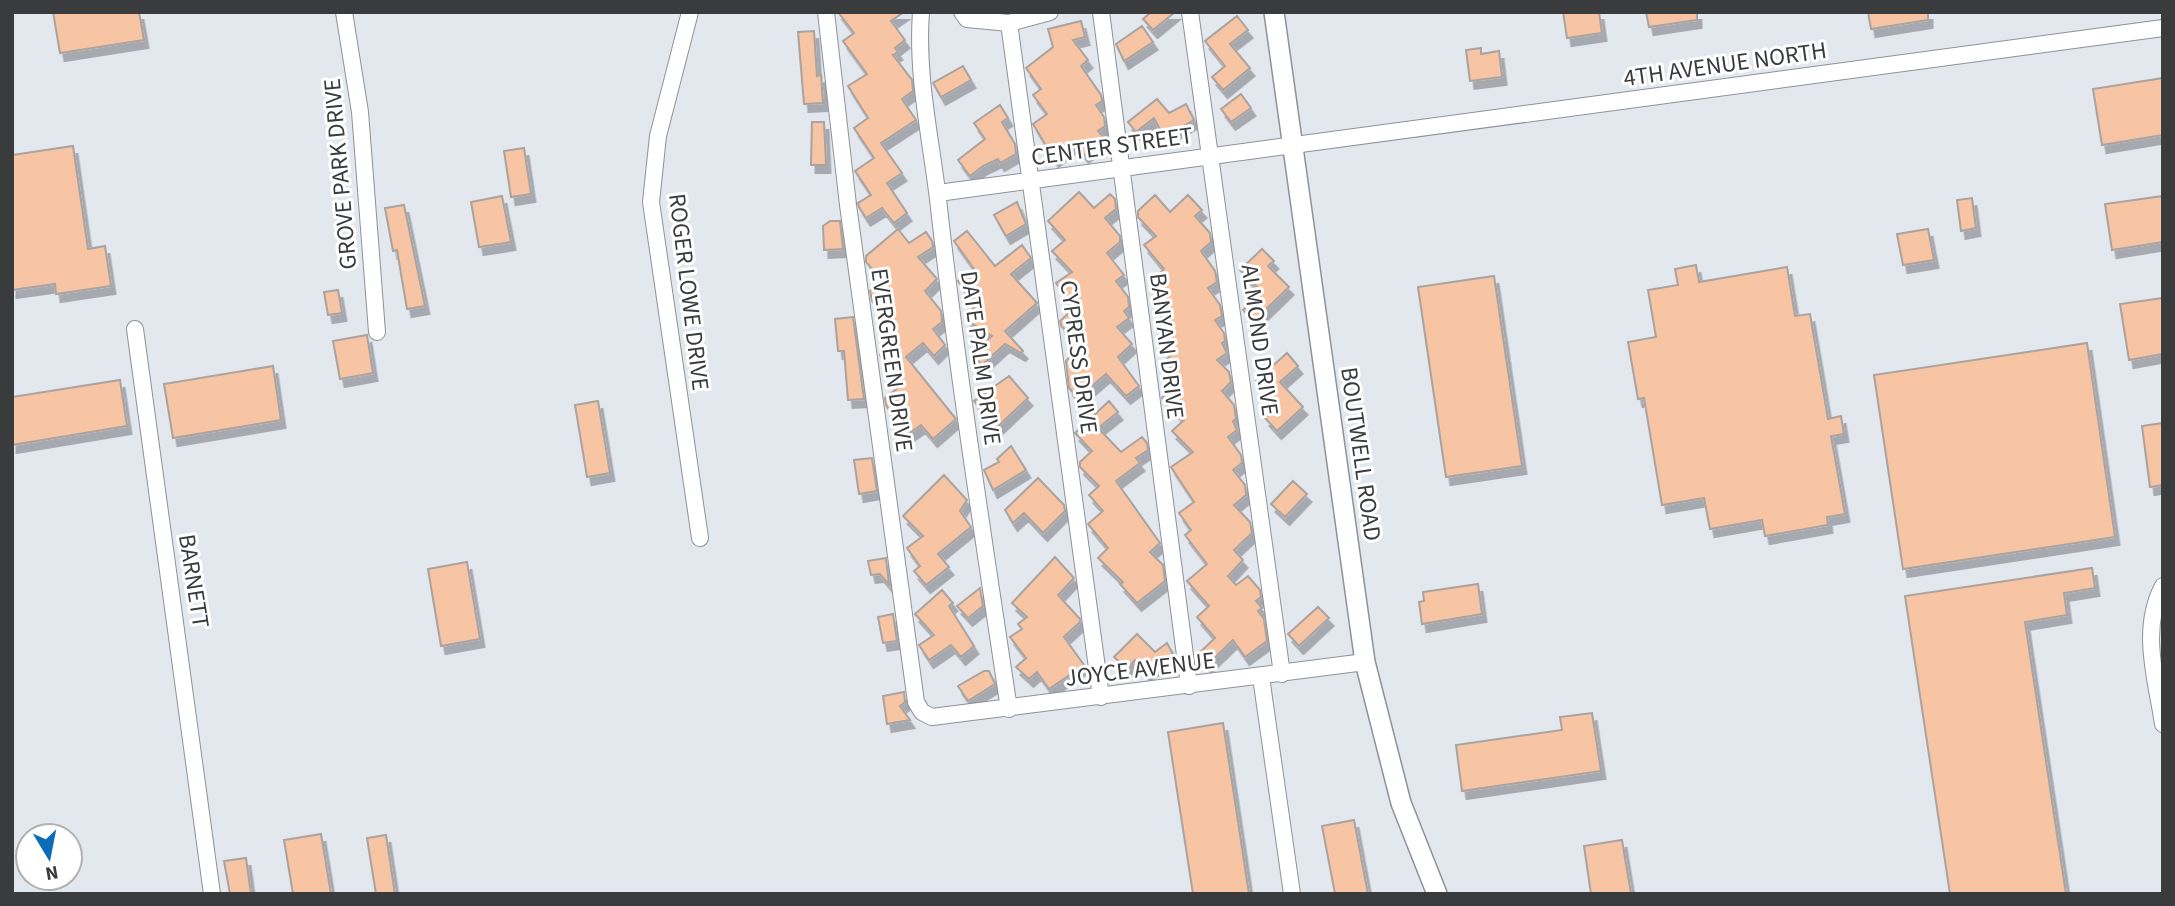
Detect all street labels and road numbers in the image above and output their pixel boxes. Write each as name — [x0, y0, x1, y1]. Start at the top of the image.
street label: 4TH AVENUE NORTH — [1621, 33, 1829, 96]
street label: GROVE PARK DRIVE — [315, 77, 366, 271]
street label: CENTER STREET — [1029, 118, 1195, 175]
street label: ROGER LOWE DRIVE — [659, 191, 718, 393]
street label: ALMOND DRIVE — [1232, 262, 1287, 418]
street label: EVERGREEN DRIVE — [861, 266, 922, 454]
street label: DATE PALM DRIVE — [951, 269, 1010, 448]
street label: BANYAN DRIVE — [1140, 271, 1193, 421]
street label: CYPRESS DRIVE — [1050, 278, 1107, 436]
street label: BOUTWELL ROAD — [1331, 365, 1390, 543]
street label: BARNETT — [169, 532, 218, 631]
street label: JOYCE AVENUE — [1063, 643, 1217, 696]

